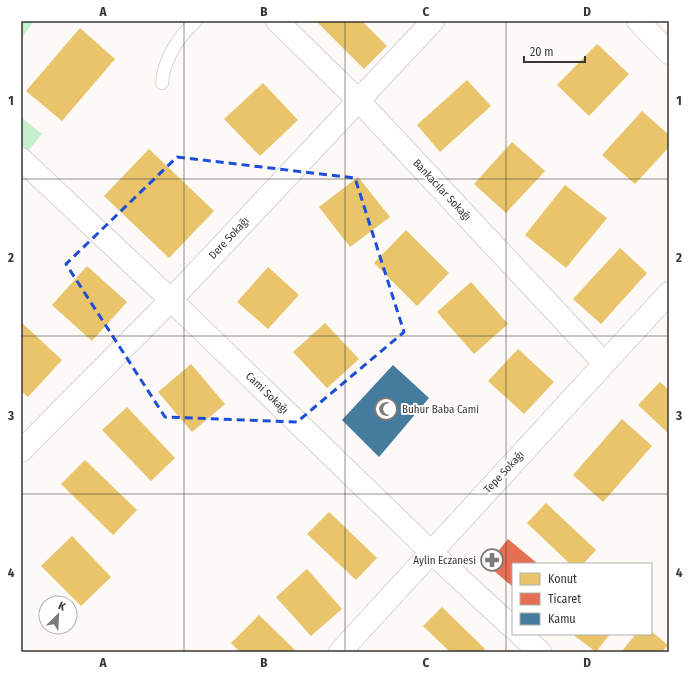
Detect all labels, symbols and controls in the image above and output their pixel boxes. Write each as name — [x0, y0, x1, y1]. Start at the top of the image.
text: A — [98, 4, 107, 19]
text: B — [260, 4, 268, 19]
text: C — [423, 4, 430, 19]
text: D — [583, 4, 591, 19]
scale bar — [524, 38, 585, 64]
text: 20 m — [530, 45, 554, 59]
text: 1 — [8, 93, 14, 108]
text: 1 — [676, 93, 682, 108]
street label: Bankacılar Sokağı — [410, 157, 474, 223]
street label: Dere Sokağı — [206, 214, 252, 262]
text: 2 — [7, 250, 14, 265]
text: 2 — [675, 250, 682, 265]
street label: Cami Sokağı — [243, 370, 291, 416]
mosque icon: Buhur Baba Cami — [373, 396, 399, 422]
place label: Buhur Baba Cami — [402, 403, 479, 416]
text: 3 — [7, 408, 14, 423]
text: 3 — [675, 408, 682, 423]
street label: Tepe Sokağı — [481, 448, 527, 496]
pharmacy icon: Aylin Eczanesi — [479, 547, 505, 573]
place label: Aylin Eczanesi — [413, 554, 476, 567]
legend — [512, 563, 652, 635]
text: 4 — [8, 565, 15, 580]
text: 4 — [676, 565, 683, 580]
text: Konut — [548, 572, 577, 586]
text: Ticaret — [548, 592, 581, 606]
north arrow — [38, 595, 78, 635]
text: K — [56, 599, 68, 614]
text: Kamu — [548, 612, 576, 626]
text: A — [98, 655, 107, 670]
text: B — [260, 655, 268, 670]
text: C — [423, 655, 430, 670]
text: D — [583, 655, 591, 670]

